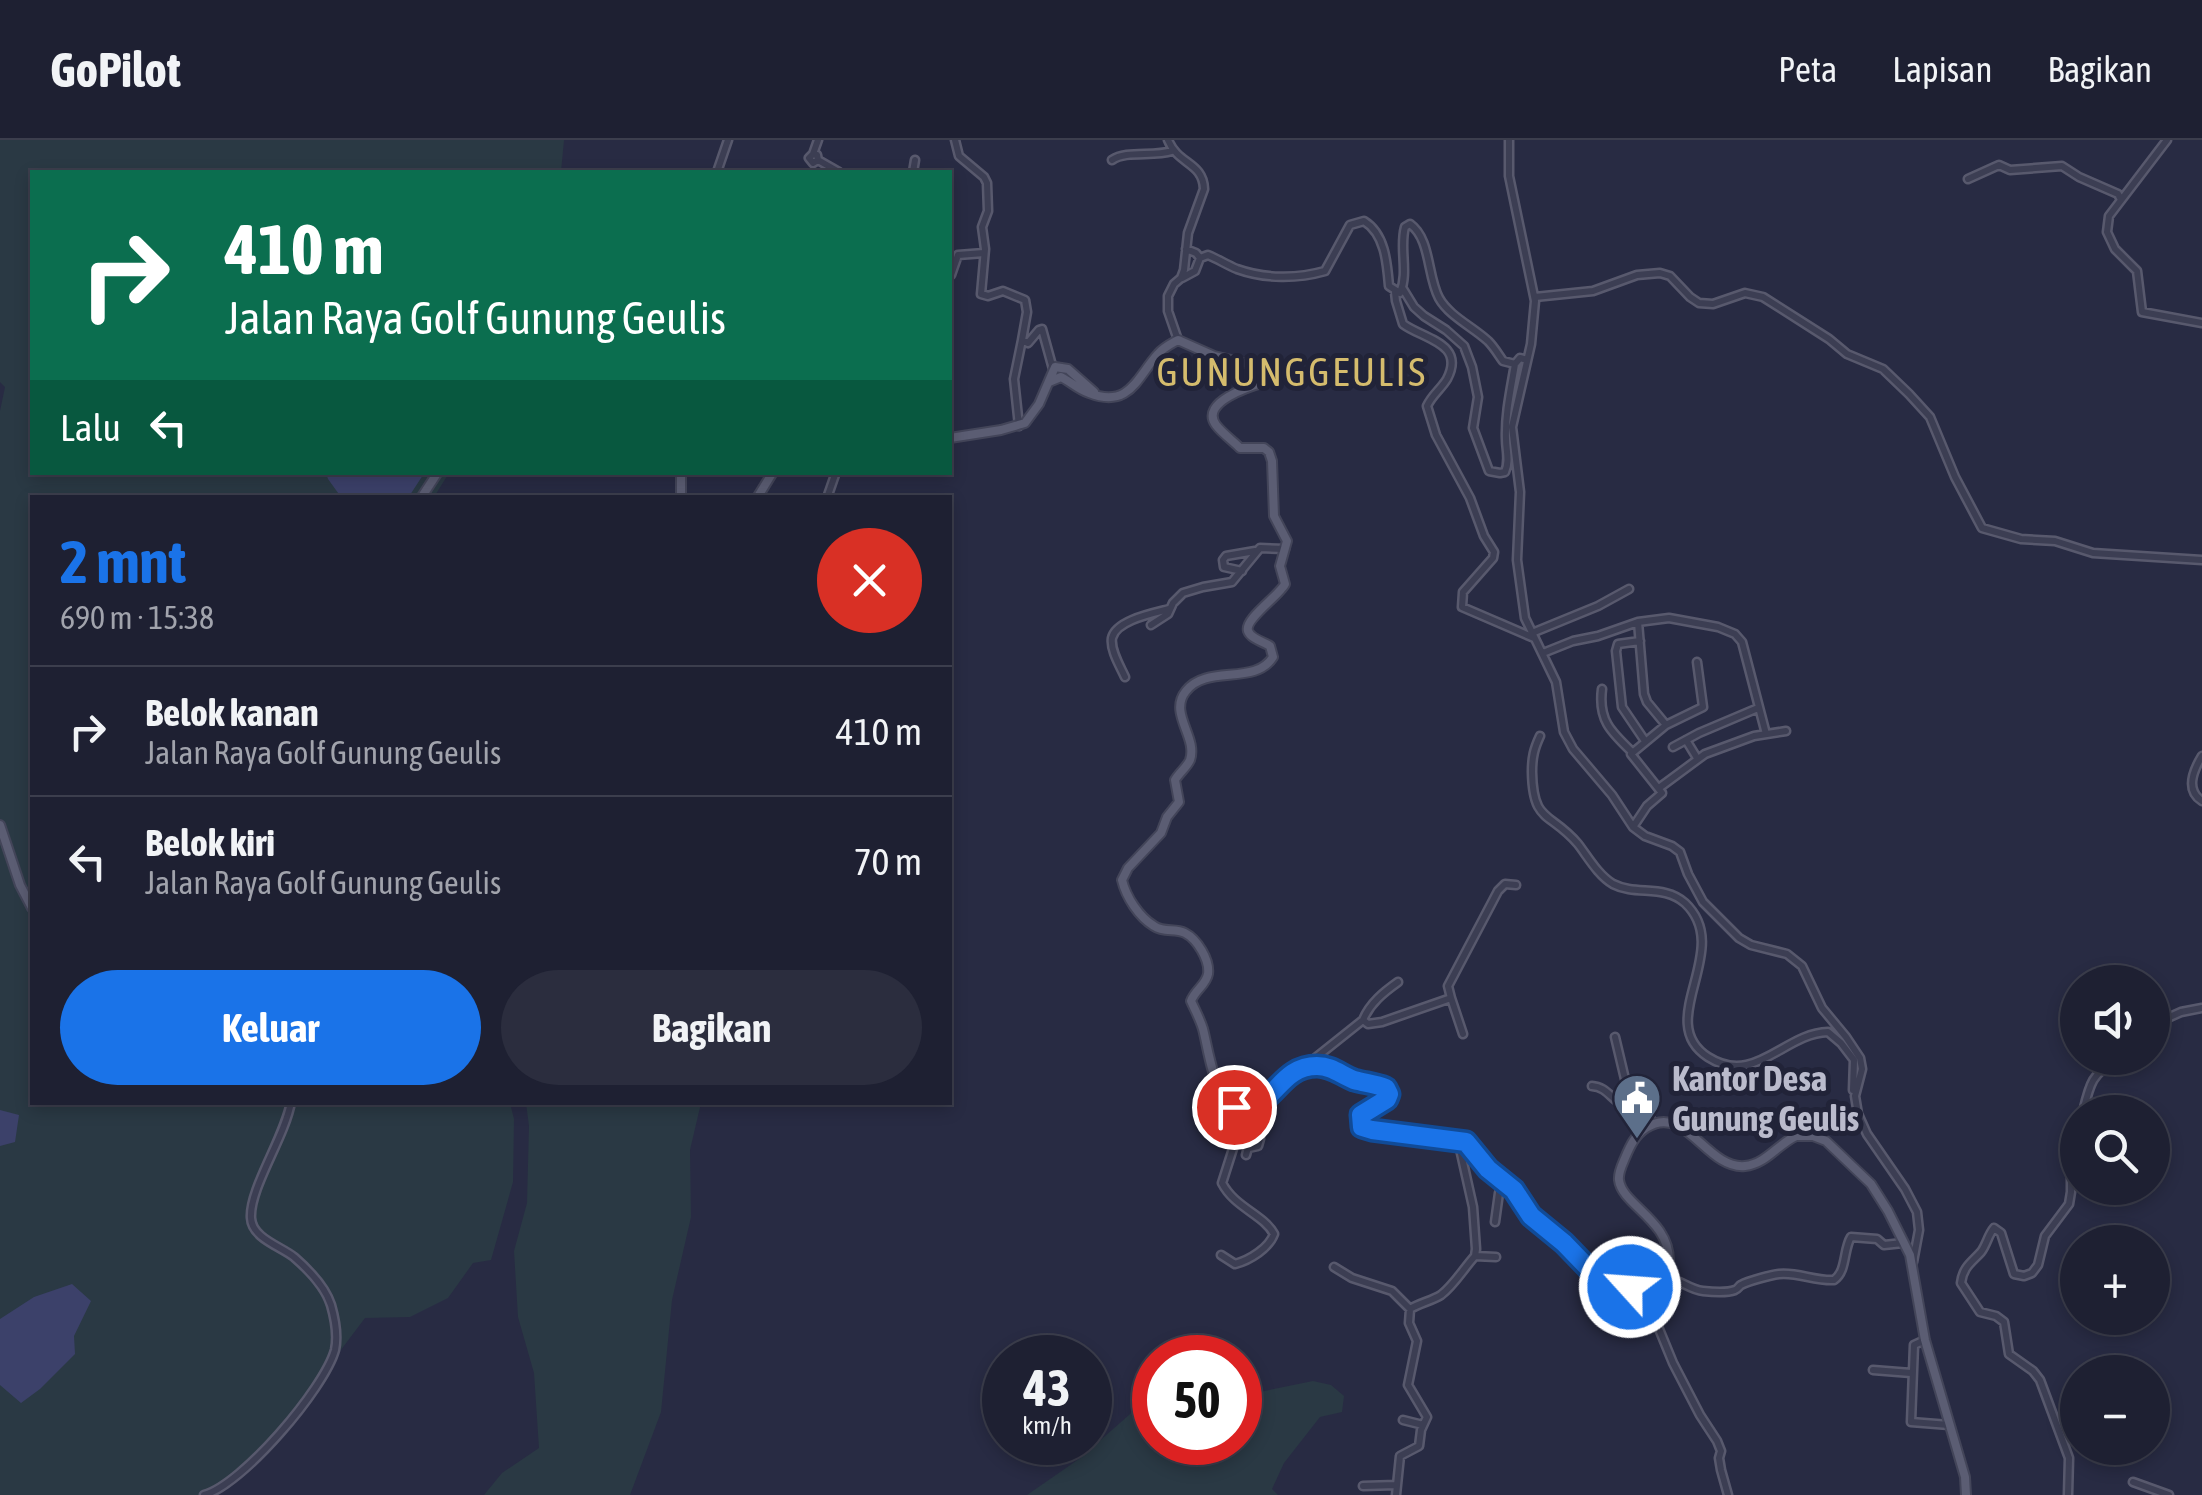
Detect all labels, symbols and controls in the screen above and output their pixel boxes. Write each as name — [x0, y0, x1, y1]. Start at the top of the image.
text: GoPilot — [50, 42, 181, 97]
text: Peta — [1778, 49, 1837, 89]
text: Lapisan — [1892, 49, 1992, 89]
text: Bagikan — [2047, 49, 2152, 89]
text: 410 m — [225, 209, 384, 289]
icon: right — [60, 210, 190, 340]
text: Jalan Raya Golf Gunung Geulis — [225, 292, 726, 344]
district label: GUNUNGGEULIS — [1156, 349, 1428, 394]
icon: left — [141, 400, 196, 455]
text: Lalu — [60, 406, 121, 449]
text: 2 mnt — [60, 527, 186, 596]
button: close — [817, 528, 922, 633]
text: 690 m · 15:38 — [60, 599, 214, 636]
text: Belok kanan — [145, 691, 319, 734]
icon: right — [60, 704, 115, 759]
text: 410 m — [836, 710, 922, 753]
text: Jalan Raya Golf Gunung Geulis — [145, 734, 501, 771]
text: Belok kiri — [145, 821, 275, 864]
icon: left — [60, 834, 115, 889]
text: 70 m — [854, 840, 922, 883]
text: Jalan Raya Golf Gunung Geulis — [145, 864, 501, 901]
map controls — [2060, 965, 2170, 1465]
button: sound — [2060, 965, 2170, 1075]
button: Keluar — [60, 970, 481, 1085]
button: Bagikan — [501, 970, 922, 1085]
place label: Kantor Desa Gunung Geulis — [1672, 1058, 1859, 1138]
pin — [1192, 1065, 1277, 1150]
public building icon: Kantor Desa Gunung Geulis — [1611, 1072, 1663, 1140]
icon: arrive — [1207, 1080, 1262, 1135]
button: search — [2060, 1095, 2170, 1205]
button: + — [2060, 1225, 2170, 1335]
position arrow — [1578, 1235, 1682, 1339]
speed limit sign: 50 — [1132, 1335, 1262, 1465]
button: − — [2060, 1355, 2170, 1465]
text: 43 — [1023, 1359, 1070, 1417]
text: km/h — [1022, 1411, 1072, 1439]

